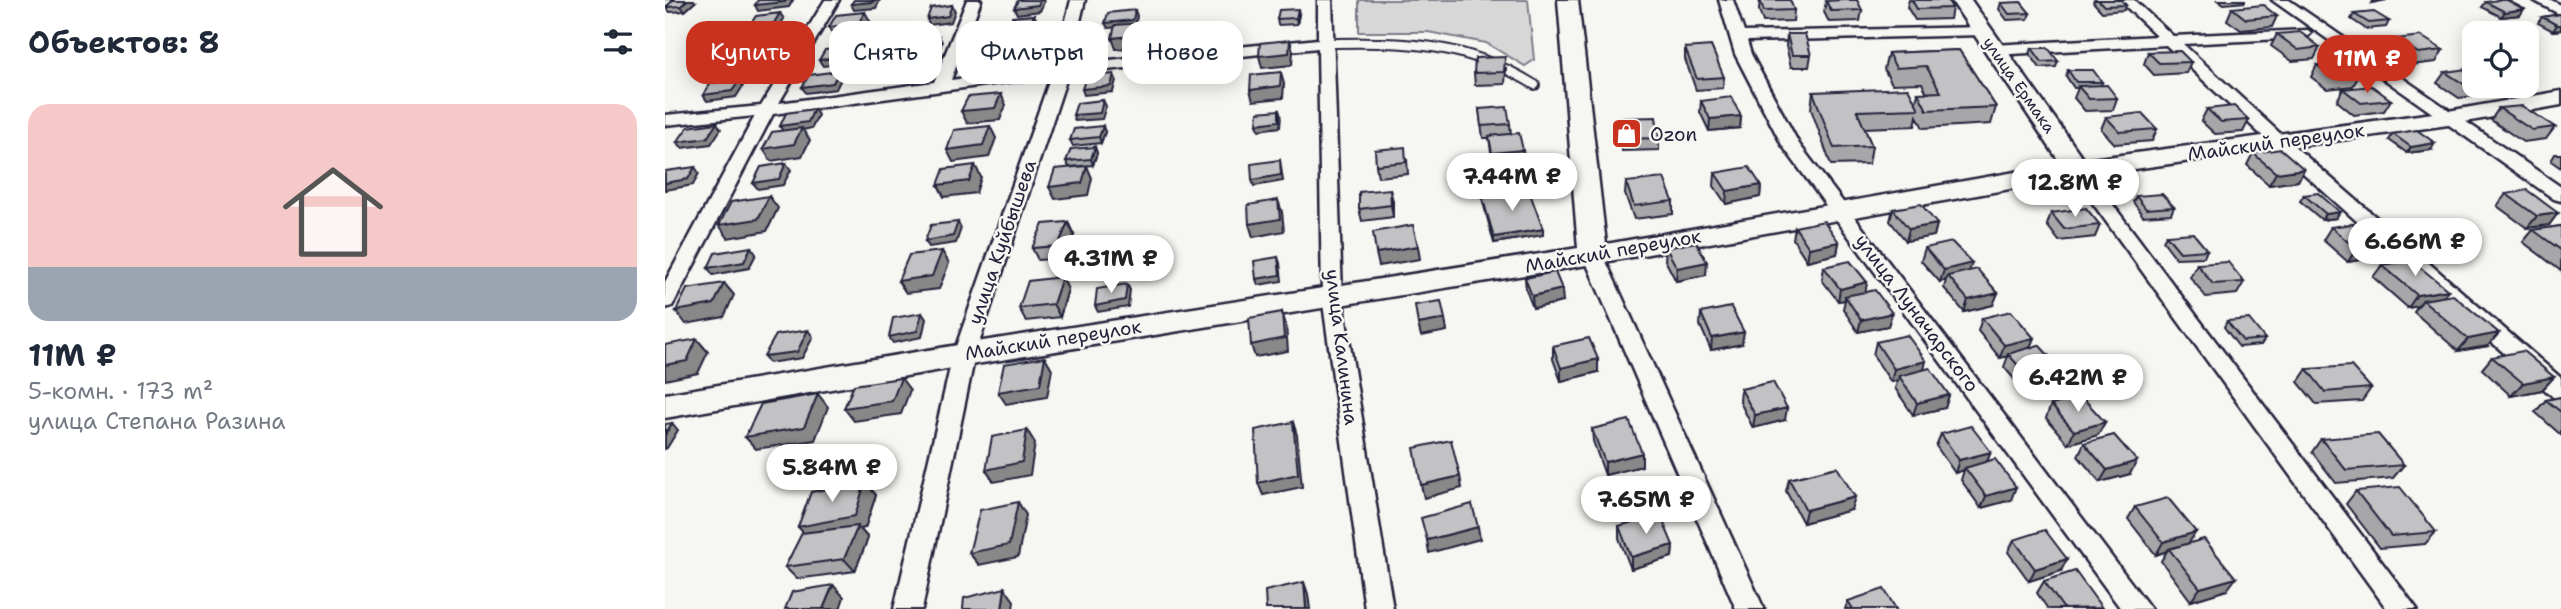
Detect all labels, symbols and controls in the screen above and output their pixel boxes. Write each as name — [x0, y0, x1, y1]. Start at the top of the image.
chip: Купить — [686, 21, 815, 84]
chip: Снять — [829, 21, 942, 84]
chip: Фильтры — [956, 21, 1108, 84]
chip: Новое — [1122, 21, 1243, 84]
map controls — [2462, 21, 2539, 98]
button: locate — [2462, 21, 2539, 98]
text: Объектов: 8 — [28, 22, 220, 63]
icon: filters — [599, 23, 637, 61]
street label: улица Ермака — [1978, 33, 2060, 137]
pin: 11M ₽ — [2318, 36, 2416, 95]
text: 11M ₽ — [2333, 43, 2401, 73]
shop icon: Ozon — [1610, 117, 1644, 151]
street label: Майский переулок — [2186, 117, 2366, 167]
place label: Ozon — [1650, 122, 1697, 147]
icon: home — [270, 149, 396, 275]
pin: 7.44M ₽ — [1447, 154, 1577, 213]
street label: улица Куйбышева — [962, 156, 1042, 328]
pin: 12.8M ₽ — [2010, 160, 2140, 219]
text: 7.44M ₽ — [1462, 161, 1562, 191]
text: 12.8M ₽ — [2027, 167, 2123, 197]
pin: 6.66M ₽ — [2350, 218, 2480, 278]
street label: Майский переулок — [1523, 223, 1703, 279]
text: 6.66M ₽ — [2364, 226, 2466, 256]
street label: улица Луначарского — [1849, 229, 1985, 397]
pin: 4.31M ₽ — [1046, 236, 1176, 295]
text: 4.31M ₽ — [1064, 243, 1158, 273]
street label: улица Калинина — [1320, 268, 1364, 427]
street label: Майский переулок — [963, 314, 1143, 366]
text: 11M ₽ — [28, 335, 117, 376]
pin: 6.42M ₽ — [2013, 354, 2143, 414]
text: 6.42M ₽ — [2028, 362, 2128, 392]
text: 5-комн. · 173 m² — [28, 376, 213, 406]
text: улица Степана Разина — [28, 406, 286, 436]
pin: 5.84M ₽ — [767, 444, 897, 504]
text: 5.84M ₽ — [782, 452, 882, 482]
pin: 7.65M ₽ — [1581, 476, 1711, 536]
text: 7.65M ₽ — [1597, 484, 1695, 514]

